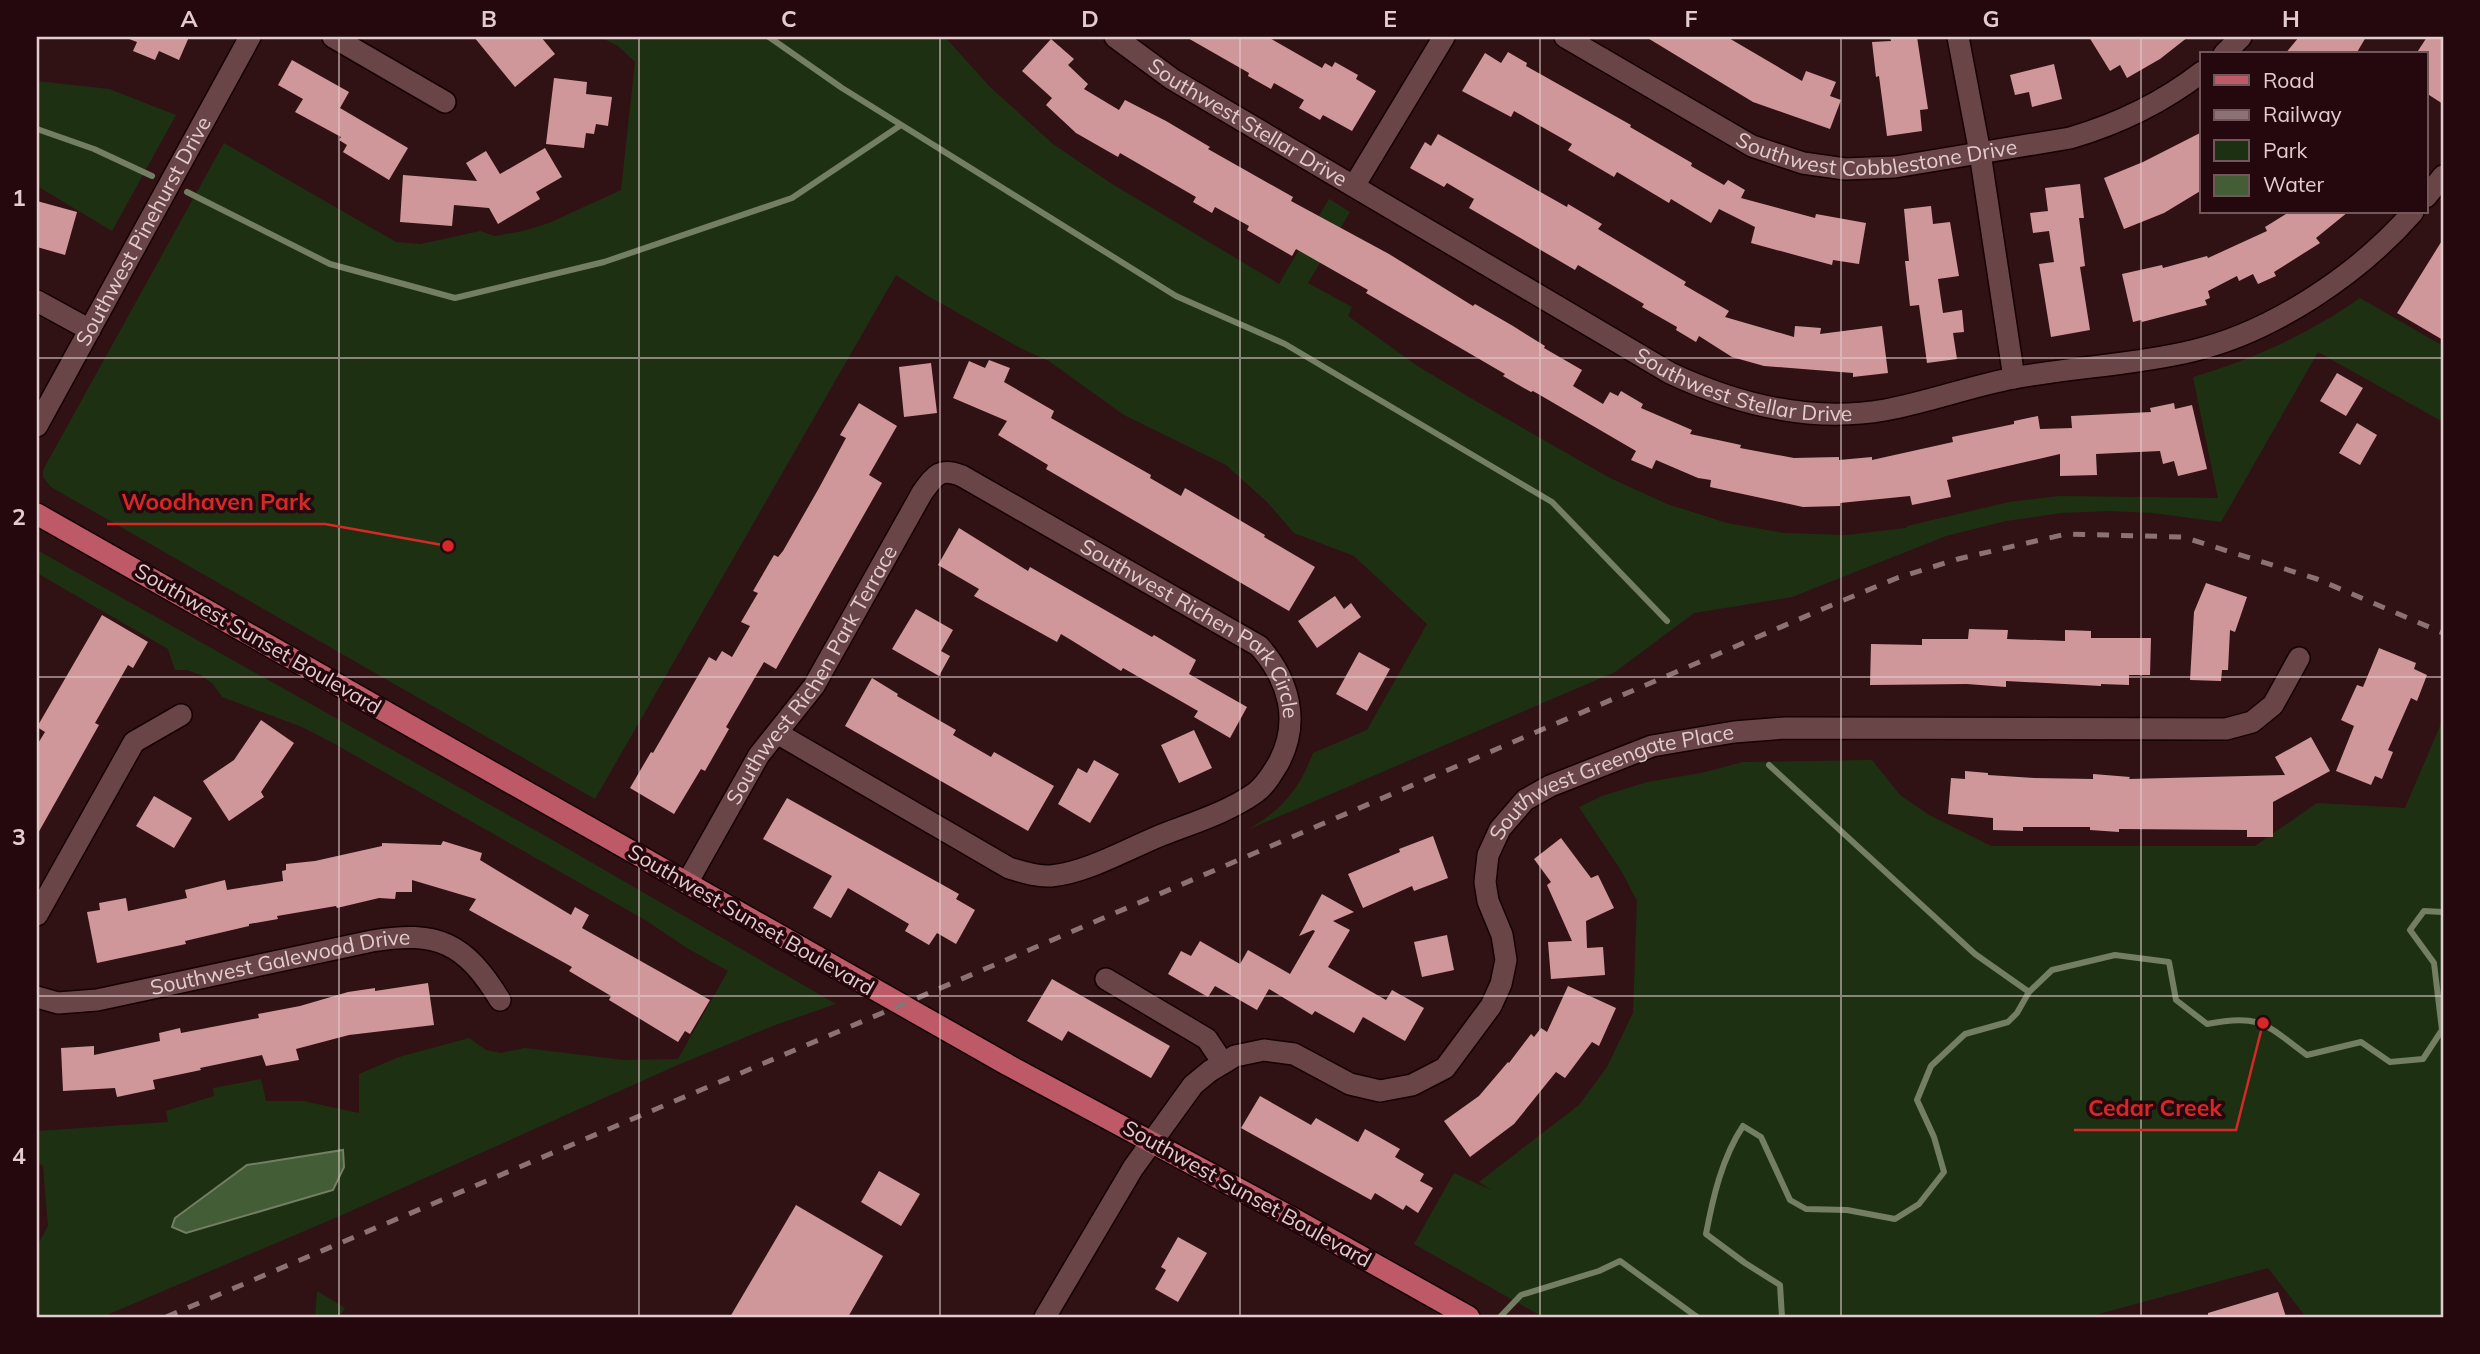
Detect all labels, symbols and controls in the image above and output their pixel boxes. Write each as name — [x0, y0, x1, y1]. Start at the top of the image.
text: A — [180, 4, 198, 33]
text: B — [481, 4, 497, 33]
text: C — [781, 4, 797, 33]
text: D — [1081, 4, 1099, 33]
text: E — [1383, 4, 1397, 33]
text: F — [1684, 4, 1698, 33]
text: G — [1982, 4, 2000, 33]
text: H — [2282, 4, 2300, 33]
street label: Southwest Stellar Drive — [1143, 52, 1352, 192]
legend — [2200, 52, 2428, 214]
text: Road — [2263, 67, 2314, 93]
text: Railway — [2263, 101, 2342, 127]
street label: Southwest Pinehurst Drive — [69, 112, 216, 350]
street label: Southwest Cobblestone Drive — [1732, 126, 2019, 181]
text: Park — [2263, 137, 2307, 163]
text: Water — [2263, 171, 2324, 197]
text: 1 — [12, 183, 26, 212]
street label: Southwest Stellar Drive — [1630, 341, 1853, 426]
callout: Woodhaven Park — [107, 480, 325, 524]
text: Woodhaven Park — [121, 487, 312, 516]
text: 2 — [12, 502, 26, 531]
street label: Southwest Richen Park Circle — [1076, 532, 1304, 719]
street label: Southwest Richen Park Terrace — [720, 540, 902, 809]
street label: Southwest Sunset Boulevard — [131, 557, 386, 719]
street label: Southwest Greengate Place — [1483, 718, 1736, 844]
text: 3 — [12, 822, 26, 851]
street label: Southwest Sunset Boulevard — [624, 838, 879, 1000]
street label: Southwest Galewood Drive — [148, 923, 411, 1000]
callout: Cedar Creek — [2074, 1086, 2236, 1130]
text: Cedar Creek — [2088, 1093, 2223, 1122]
street label: Southwest Sunset Boulevard — [1119, 1114, 1376, 1272]
text: 4 — [12, 1141, 26, 1170]

